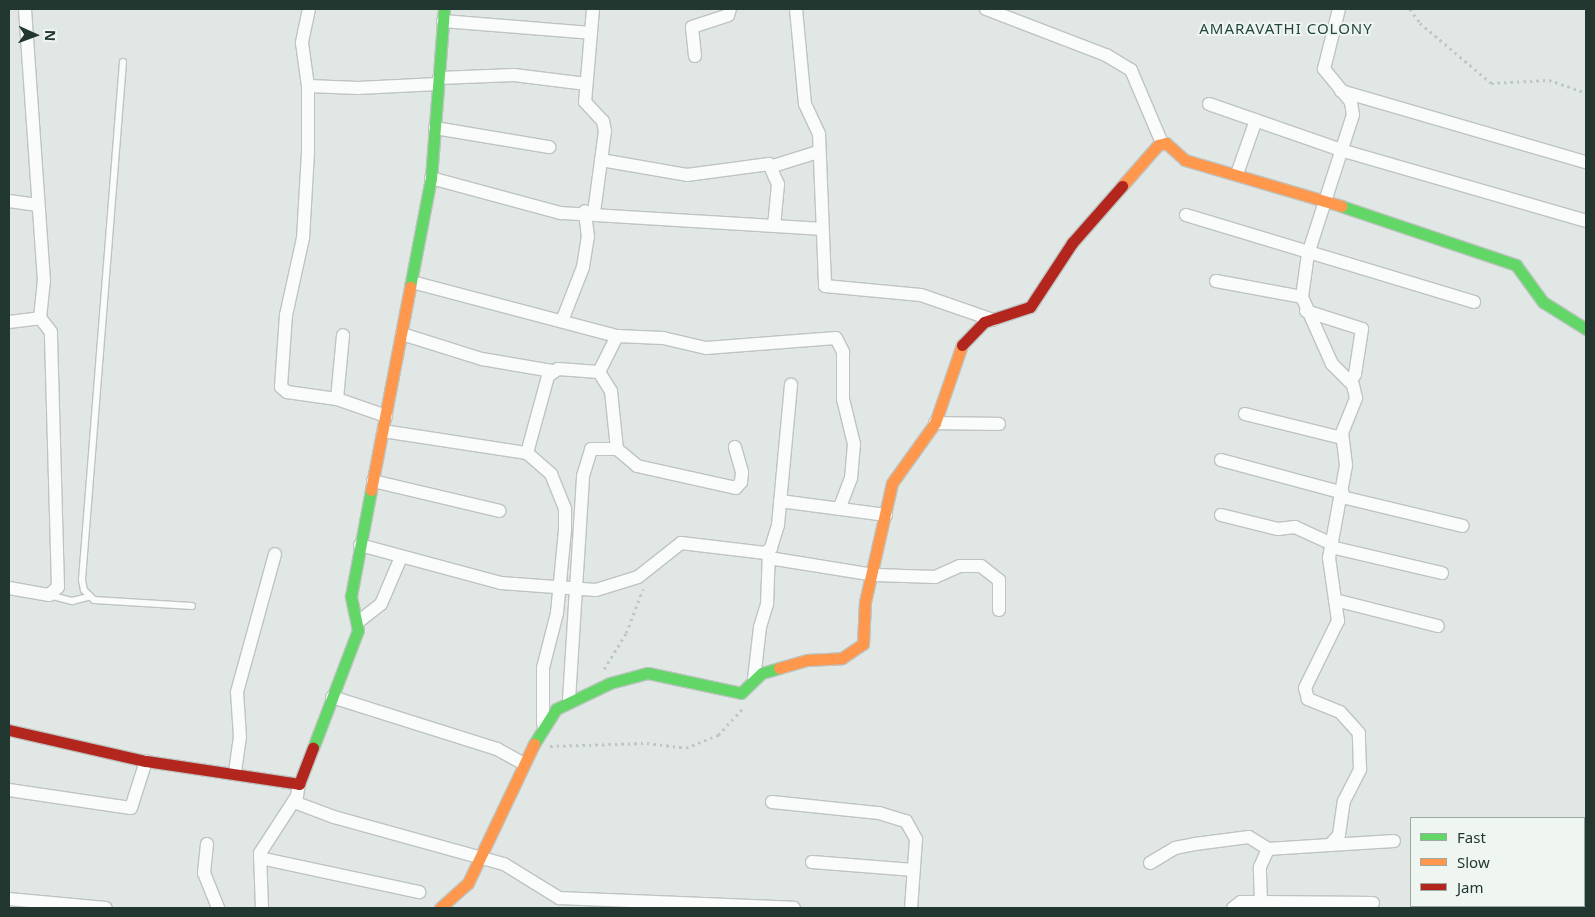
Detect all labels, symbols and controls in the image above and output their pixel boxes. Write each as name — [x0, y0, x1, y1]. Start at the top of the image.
north arrow — [10, 10, 60, 60]
district label: AMARAVATHI COLONY — [1197, 20, 1375, 38]
text: N — [41, 30, 60, 42]
legend — [1410, 817, 1585, 907]
text: Fast — [1457, 827, 1486, 847]
text: Slow — [1457, 852, 1490, 872]
text: Jam — [1457, 877, 1484, 897]

